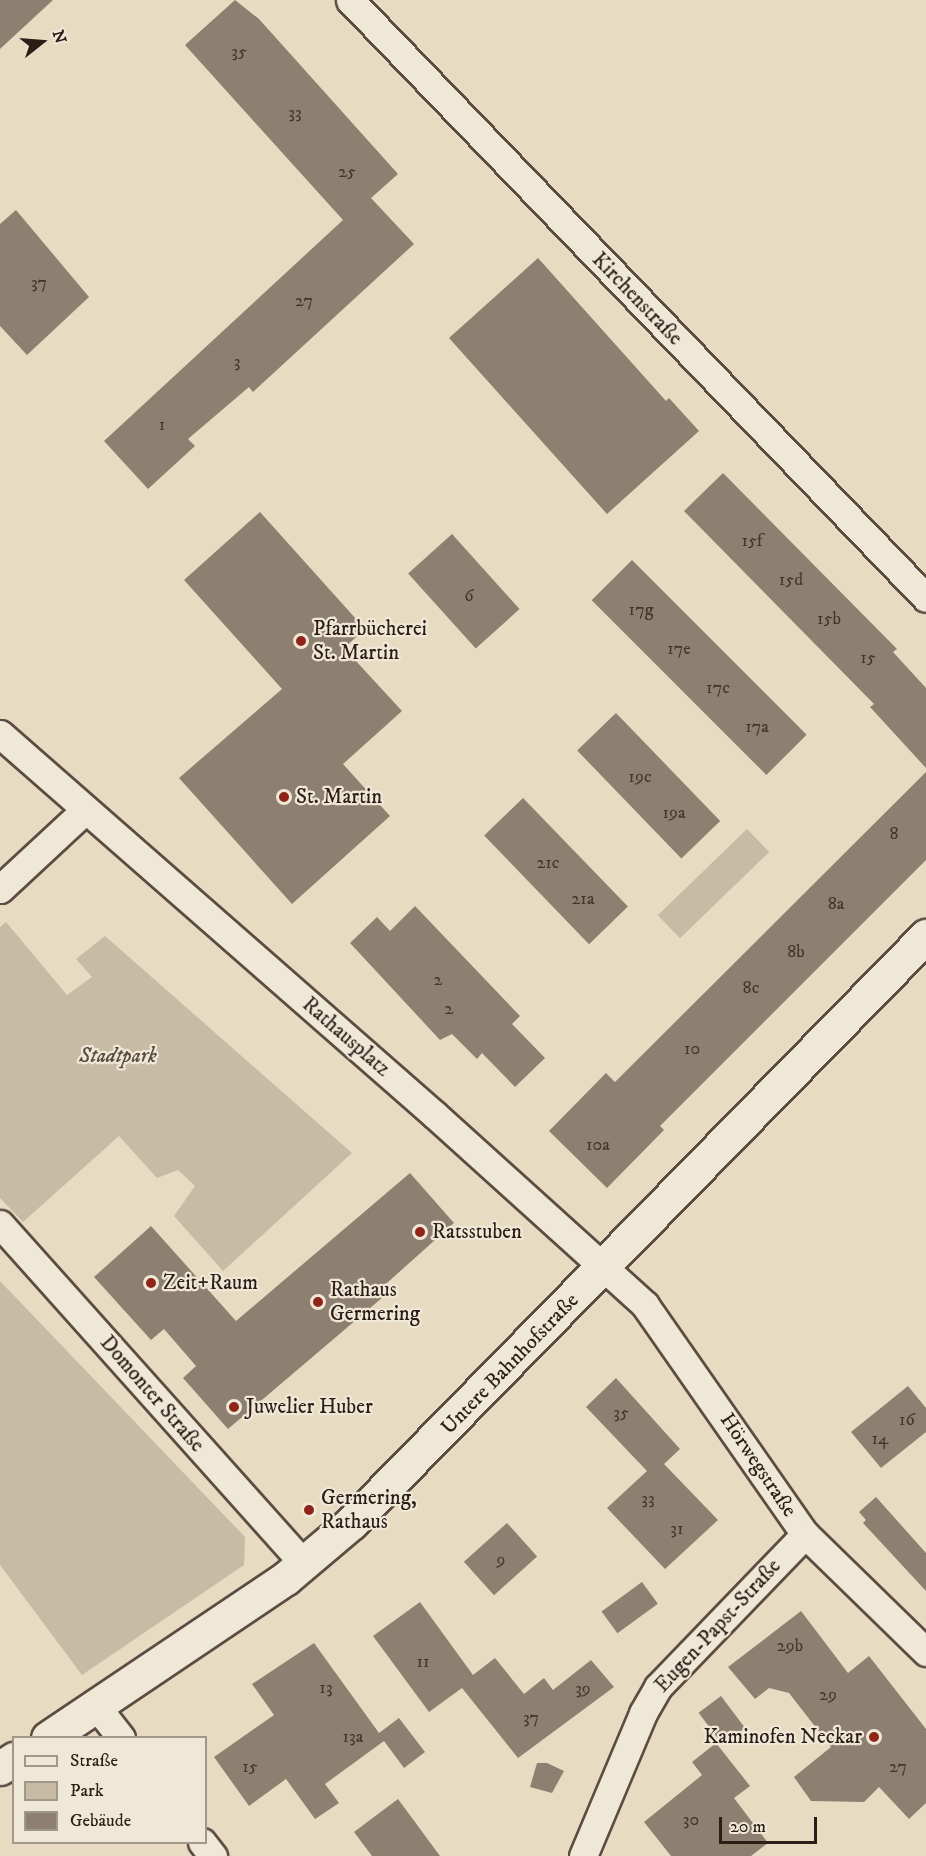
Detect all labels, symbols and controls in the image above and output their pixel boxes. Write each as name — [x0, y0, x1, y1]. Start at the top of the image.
north arrow — [12, 12, 72, 72]
text: N — [48, 28, 71, 46]
house number: 35 — [231, 41, 247, 63]
house number: 33 — [288, 102, 302, 124]
house number: 25 — [338, 161, 356, 183]
street label: Kirchenstraße — [586, 247, 688, 351]
house number: 37 — [31, 272, 47, 294]
house number: 27 — [295, 290, 313, 312]
house number: 3 — [234, 351, 240, 373]
house number: 1 — [159, 414, 165, 436]
house number: 15f — [741, 530, 763, 552]
house number: 15d — [779, 569, 803, 591]
house number: 6 — [464, 585, 474, 607]
house number: 17g — [629, 599, 653, 621]
house number: 15b — [817, 608, 841, 630]
place label: Pfarrbücherei St. Martin — [313, 616, 427, 666]
marker: Pfarrbücherei St. Martin — [294, 634, 308, 648]
house number: 17e — [667, 638, 691, 660]
house number: 15 — [860, 647, 876, 669]
house number: 17c — [706, 677, 730, 699]
house number: 17a — [745, 716, 769, 738]
house number: 19c — [628, 766, 652, 788]
place label: St. Martin — [296, 784, 382, 810]
marker: St. Martin — [277, 790, 291, 804]
house number: 19a — [662, 802, 686, 824]
house number: 8 — [889, 823, 899, 845]
house number: 21c — [536, 852, 560, 874]
house number: 21a — [571, 888, 595, 910]
house number: 8a — [828, 893, 844, 915]
house number: 8b — [787, 941, 805, 963]
house number: 2 — [434, 969, 442, 991]
house number: 8c — [743, 977, 759, 999]
street label: Rathausplatz — [297, 992, 395, 1082]
house number: 2 — [445, 998, 453, 1020]
house number: 10 — [684, 1038, 700, 1060]
park label: Stadtpark — [79, 1043, 157, 1069]
house number: 10a — [586, 1134, 610, 1156]
place label: Ratsstuben — [432, 1219, 522, 1245]
marker: Ratsstuben — [413, 1225, 427, 1239]
place label: Zeit+Raum — [163, 1270, 258, 1296]
marker: Zeit+Raum — [144, 1276, 158, 1290]
place label: Rathaus Germering — [330, 1277, 420, 1327]
street label: Untere Bahnhofstraße — [436, 1288, 584, 1440]
marker: Rathaus Germering — [311, 1295, 325, 1309]
street label: Domonter Straße — [95, 1331, 209, 1457]
place label: Juwelier Huber — [246, 1394, 373, 1420]
marker: Juwelier Huber — [227, 1400, 241, 1414]
house number: 35 — [613, 1402, 629, 1424]
street label: Hörwegstraße — [714, 1408, 802, 1522]
house number: 16 — [899, 1409, 915, 1431]
house number: 14 — [872, 1428, 888, 1450]
place label: Germering, Rathaus — [321, 1485, 417, 1535]
house number: 33 — [641, 1488, 655, 1510]
marker: Germering, Rathaus — [302, 1503, 316, 1517]
house number: 31 — [670, 1518, 684, 1540]
house number: 9 — [497, 1549, 505, 1571]
street label: Eugen-Papst-Straße — [650, 1554, 786, 1698]
house number: 29b — [777, 1635, 803, 1657]
house number: 11 — [416, 1651, 430, 1673]
house number: 13 — [319, 1677, 333, 1699]
house number: 39 — [575, 1678, 591, 1700]
house number: 29 — [819, 1684, 837, 1706]
house number: 37 — [523, 1707, 539, 1729]
place label: Kaminofen Neckar — [704, 1724, 862, 1750]
house number: 13a — [343, 1726, 363, 1748]
marker: Kaminofen Neckar — [867, 1730, 881, 1744]
legend — [12, 1736, 207, 1844]
text: Straße — [70, 1750, 118, 1772]
house number: 15 — [242, 1756, 258, 1778]
house number: 27 — [889, 1756, 907, 1778]
text: Park — [70, 1780, 104, 1802]
scale bar — [722, 1805, 820, 1843]
house number: 30 — [683, 1809, 699, 1831]
text: Gebäude — [70, 1810, 131, 1832]
text: 20 m — [730, 1816, 766, 1838]

